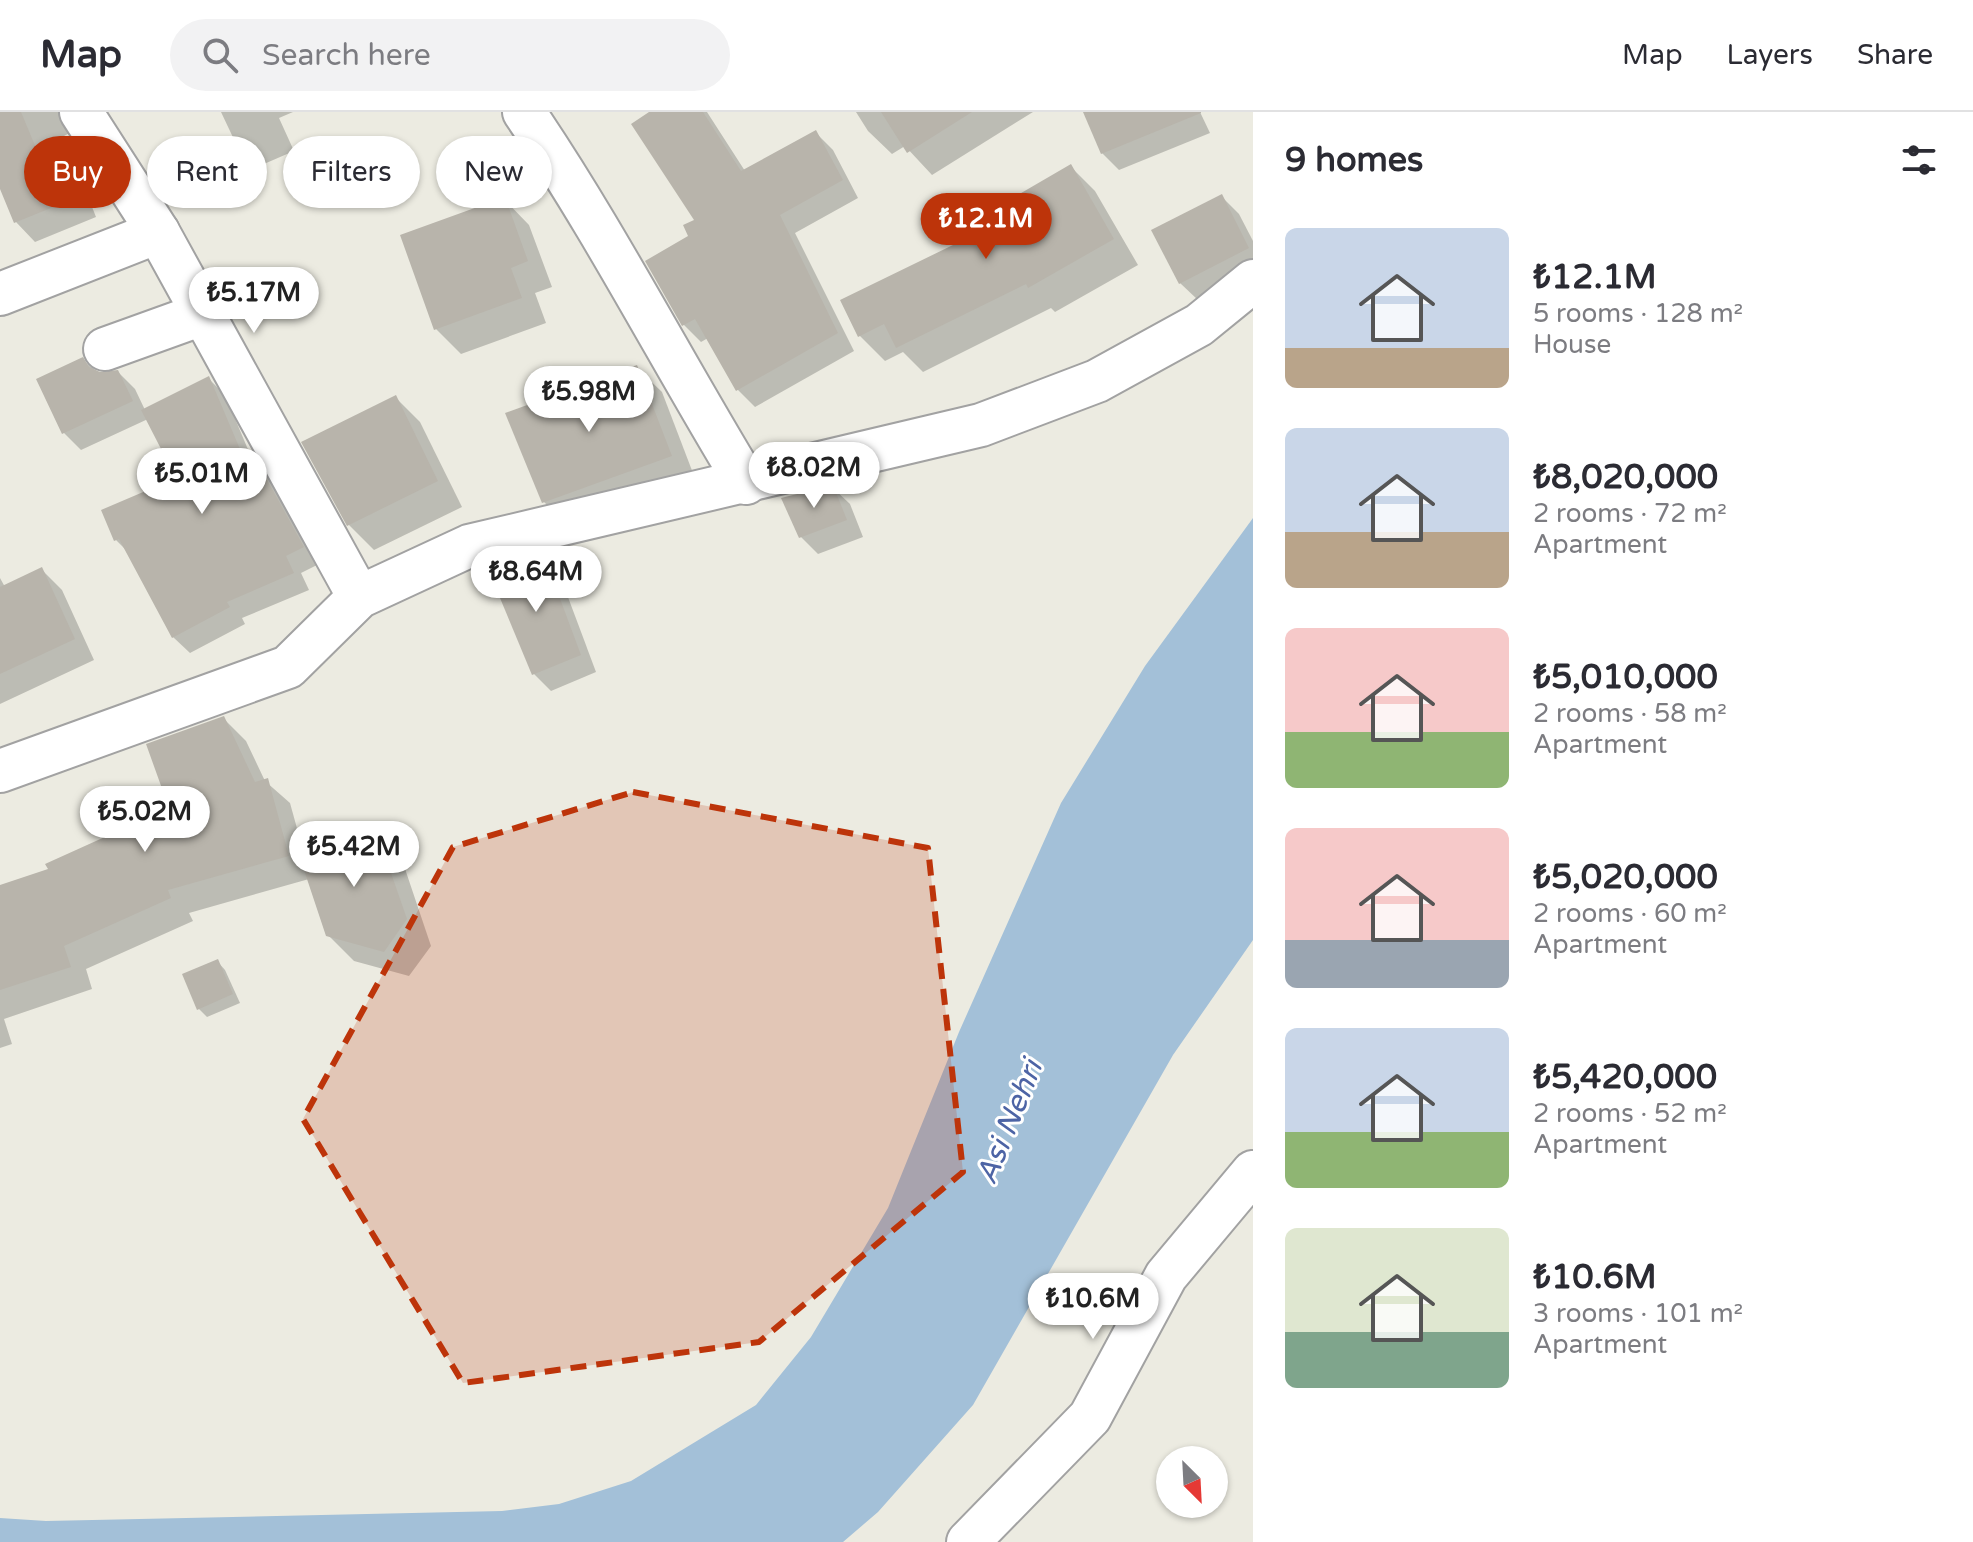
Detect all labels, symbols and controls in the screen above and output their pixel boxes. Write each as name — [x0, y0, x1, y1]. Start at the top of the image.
search box — [170, 19, 730, 91]
text: Map — [40, 32, 122, 78]
icon: search — [198, 33, 242, 77]
text: Search here — [262, 37, 431, 74]
text: Map — [1622, 38, 1683, 72]
text: Layers — [1727, 38, 1813, 72]
text: Share — [1857, 38, 1933, 72]
chip: Buy — [24, 136, 131, 208]
chip: Rent — [147, 136, 267, 208]
chip: Filters — [283, 136, 420, 208]
chip: New — [436, 136, 552, 208]
icon: filters — [1897, 138, 1941, 182]
text: 9 homes — [1285, 140, 1423, 181]
pin: ₺12.1M — [921, 193, 1051, 261]
text: ₺12.1M — [939, 203, 1033, 234]
text: ₺12.1M — [1533, 257, 1657, 298]
icon: home — [1349, 260, 1445, 356]
pin: ₺5.17M — [189, 267, 319, 335]
text: ₺5.17M — [207, 277, 301, 308]
text: 5 rooms · 128 m² — [1533, 298, 1743, 329]
text: House — [1533, 329, 1611, 360]
pin: ₺5.98M — [524, 366, 654, 434]
text: ₺5.98M — [542, 376, 636, 407]
pin: ₺8.02M — [749, 442, 879, 510]
pin: ₺5.01M — [137, 448, 267, 516]
text: ₺8.02M — [767, 452, 861, 483]
text: ₺8,020,000 — [1533, 457, 1718, 498]
text: ₺5.01M — [155, 458, 249, 489]
icon: home — [1349, 460, 1445, 556]
text: 2 rooms · 72 m² — [1533, 498, 1727, 529]
text: Apartment — [1533, 529, 1667, 560]
pin: ₺8.64M — [471, 546, 601, 614]
text: ₺8.64M — [489, 556, 583, 587]
text: ₺5,010,000 — [1533, 657, 1718, 698]
icon: home — [1349, 660, 1445, 756]
text: 2 rooms · 58 m² — [1533, 698, 1727, 729]
text: Apartment — [1533, 729, 1667, 760]
pin: ₺5.02M — [80, 786, 210, 854]
text: ₺5.02M — [98, 796, 192, 827]
pin: ₺5.42M — [289, 821, 419, 889]
text: ₺5.42M — [307, 831, 401, 862]
text: ₺5,020,000 — [1533, 857, 1718, 898]
icon: home — [1349, 860, 1445, 956]
text: 2 rooms · 60 m² — [1533, 898, 1727, 929]
text: Apartment — [1533, 929, 1667, 960]
water label: Asi Nehri — [968, 1052, 1052, 1189]
text: ₺5,420,000 — [1533, 1057, 1717, 1098]
icon: home — [1349, 1060, 1445, 1156]
text: 2 rooms · 52 m² — [1533, 1098, 1727, 1129]
text: Apartment — [1533, 1129, 1667, 1160]
text: ₺10.6M — [1533, 1257, 1657, 1298]
icon: home — [1349, 1260, 1445, 1356]
pin: ₺10.6M — [1028, 1273, 1158, 1341]
text: ₺10.6M — [1046, 1283, 1140, 1314]
text: 3 rooms · 101 m² — [1533, 1298, 1743, 1329]
text: Apartment — [1533, 1329, 1667, 1360]
north arrow — [1156, 1446, 1228, 1518]
map controls — [1156, 1446, 1228, 1518]

